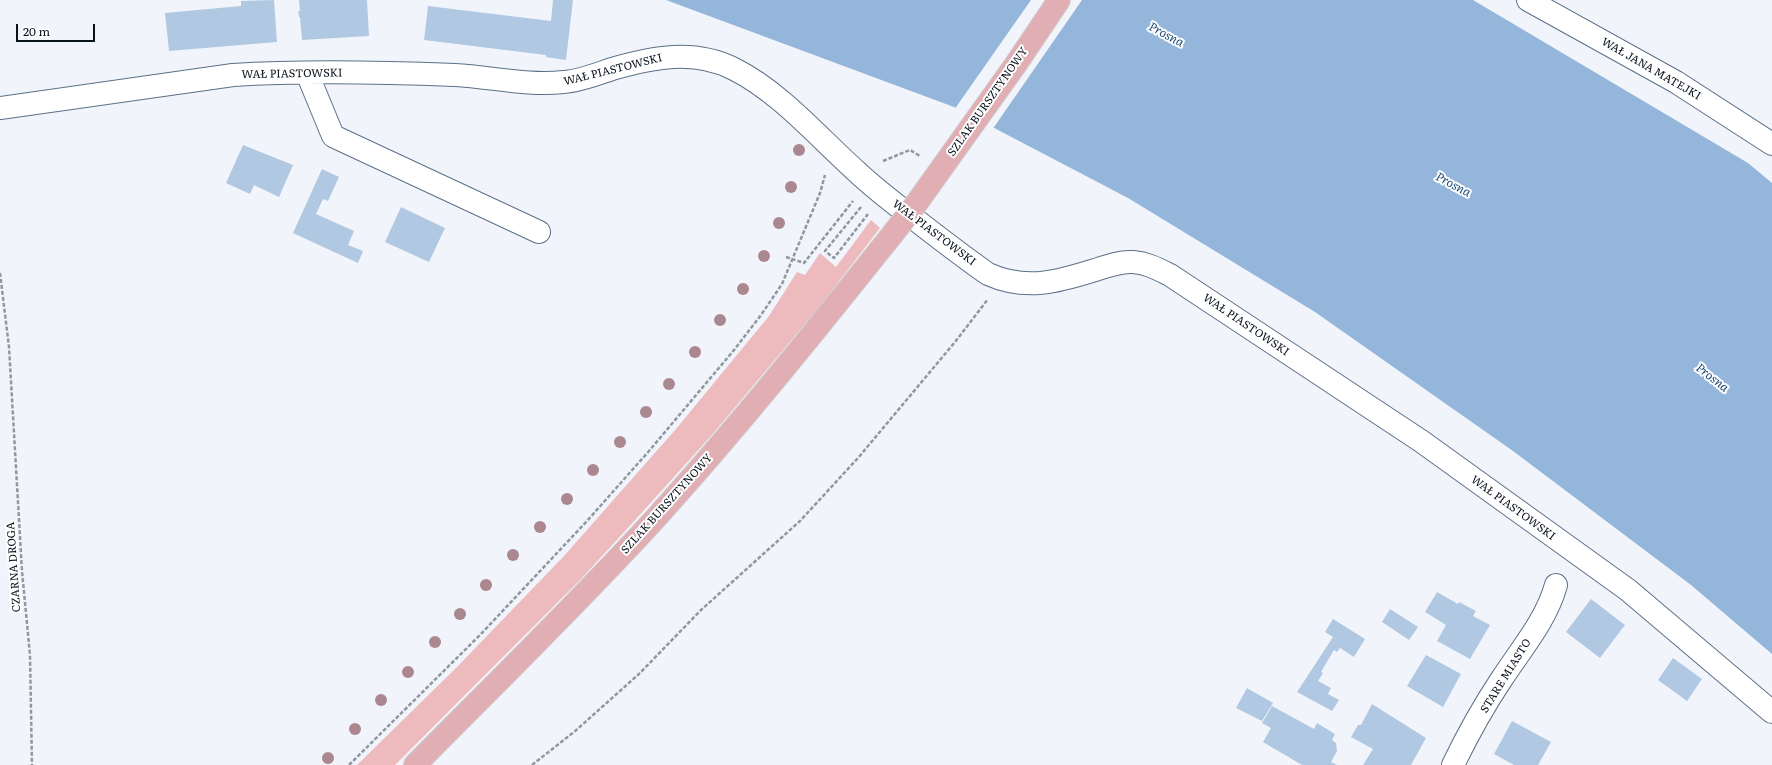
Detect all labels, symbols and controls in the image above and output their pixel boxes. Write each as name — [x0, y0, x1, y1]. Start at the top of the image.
scale bar — [18, 16, 97, 42]
water label: Prosna — [1146, 20, 1186, 50]
text: 20 m — [23, 22, 50, 40]
street label: WAŁ JANA MATEJKI — [1599, 35, 1703, 103]
street label: SZLAK BURSZTYNOWY — [945, 45, 1031, 159]
street label: WAŁ PIASTOWSKI — [562, 51, 664, 89]
street label: WAŁ PIASTOWSKI — [241, 67, 343, 81]
water label: Prosna — [1433, 170, 1473, 200]
street label: WAŁ PIASTOWSKI — [890, 197, 978, 269]
street label: WAŁ PIASTOWSKI — [1200, 291, 1292, 359]
water label: Prosna — [1693, 361, 1731, 395]
street label: SZLAK BURSZTYNOWY — [619, 451, 715, 557]
street label: WAŁ PIASTOWSKI — [1468, 473, 1558, 543]
street label: CZARNA DROGA — [4, 521, 24, 613]
street label: STARE MIASTO — [1478, 636, 1534, 716]

